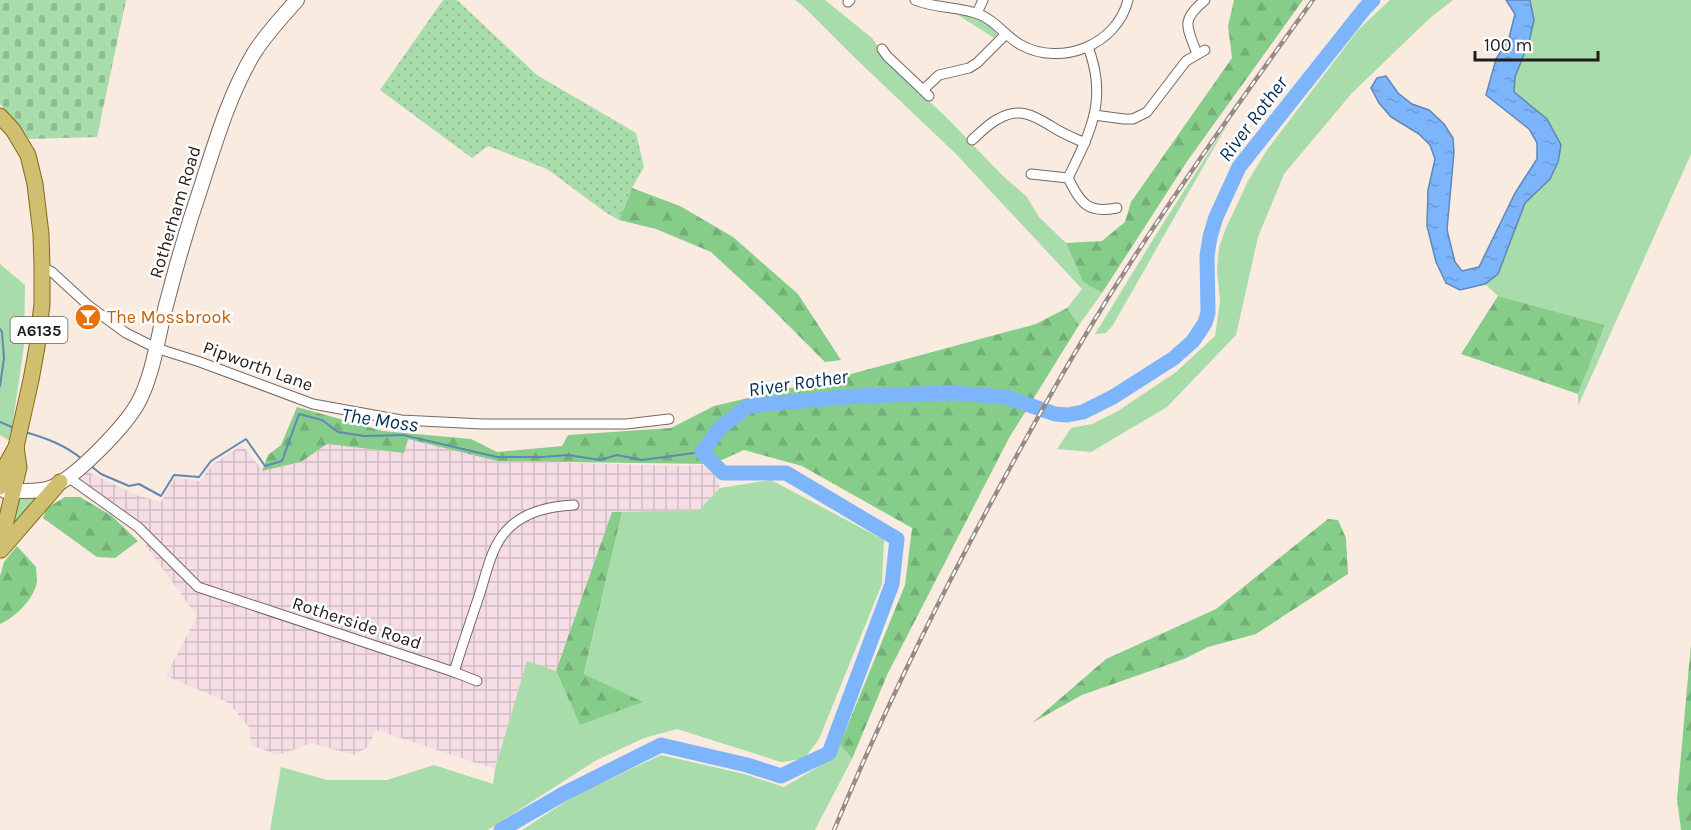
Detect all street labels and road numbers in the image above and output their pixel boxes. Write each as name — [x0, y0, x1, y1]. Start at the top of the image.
street label: Rotherham Road — [144, 143, 206, 281]
road number: A6135 — [10, 317, 68, 343]
street label: Pipworth Lane — [200, 336, 316, 396]
street label: Rotherside Road — [290, 592, 424, 654]

